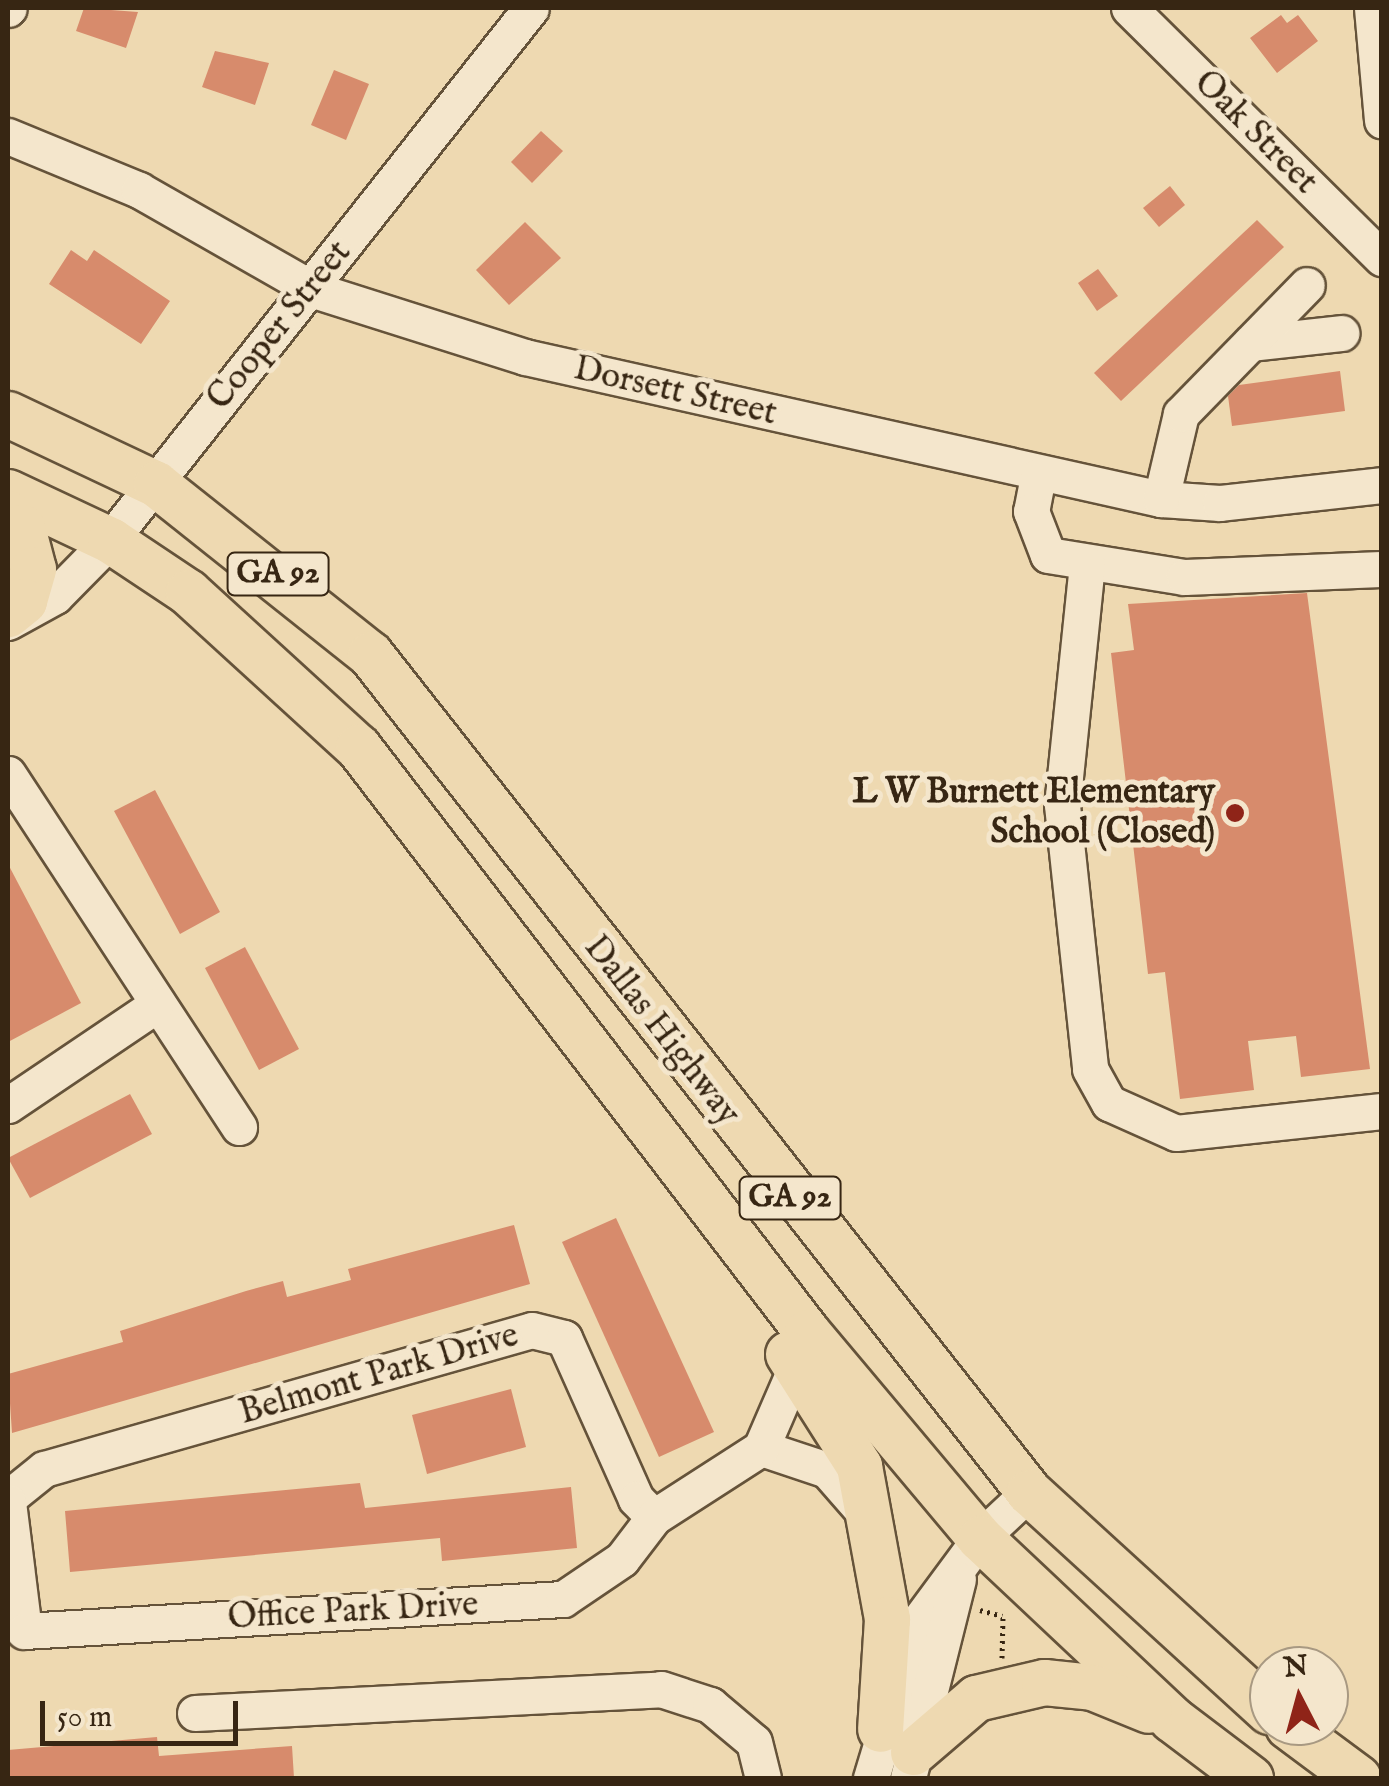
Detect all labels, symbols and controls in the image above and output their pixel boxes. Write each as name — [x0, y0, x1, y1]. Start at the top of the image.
street label: Oak Street — [1184, 62, 1326, 204]
street label: Cooper Street — [199, 233, 361, 419]
street label: Dorsett Street — [570, 348, 780, 436]
road number: GA 92 — [226, 547, 330, 601]
place label: L W Burnett Elementary School (Closed) — [852, 772, 1215, 854]
marker: L W Burnett Elementary School (Closed) — [1224, 802, 1246, 824]
street label: Dallas Highway — [574, 928, 748, 1134]
road number: GA 92 — [738, 1171, 842, 1225]
street label: Belmont Park Drive — [235, 1315, 523, 1435]
street label: Office Park Drive — [227, 1584, 479, 1640]
north arrow — [1249, 1646, 1349, 1746]
text: N — [1282, 1649, 1310, 1686]
scale bar — [45, 1681, 242, 1743]
text: 50 m — [57, 1699, 112, 1737]

